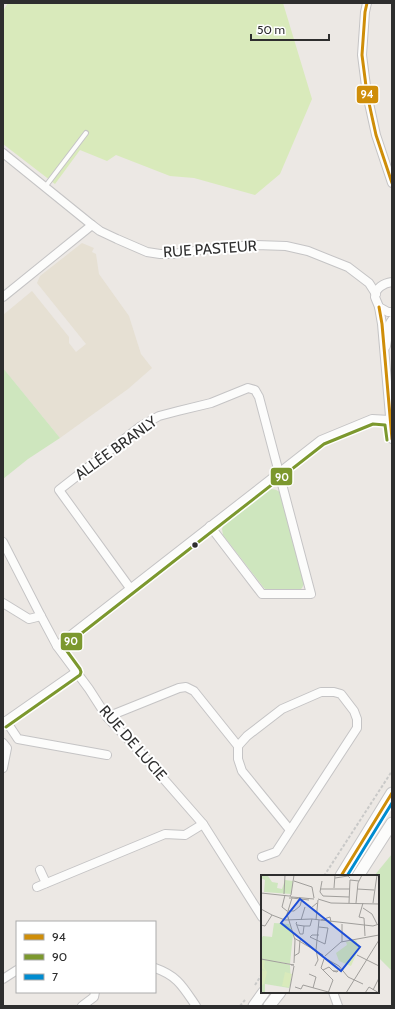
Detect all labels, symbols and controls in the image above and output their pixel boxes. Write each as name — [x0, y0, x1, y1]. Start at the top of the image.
scale bar — [251, 16, 329, 42]
text: 50 m — [257, 22, 285, 37]
line badge: 94 — [356, 85, 379, 104]
text: 94 — [360, 87, 374, 101]
street label: RUE PASTEUR — [163, 237, 257, 261]
street label: ALLÉE BRANLY — [71, 411, 161, 484]
line badge: 90 — [270, 467, 293, 486]
text: 90 — [275, 470, 289, 484]
unlabelled marker — [190, 540, 200, 550]
line badge: 90 — [60, 632, 83, 651]
text: 90 — [64, 634, 78, 648]
street label: RUE DE LUCIE — [95, 702, 171, 784]
inset map — [261, 875, 379, 993]
legend — [16, 921, 156, 993]
text: 94 — [52, 929, 66, 944]
text: 90 — [52, 949, 67, 964]
text: 7 — [52, 969, 58, 984]

